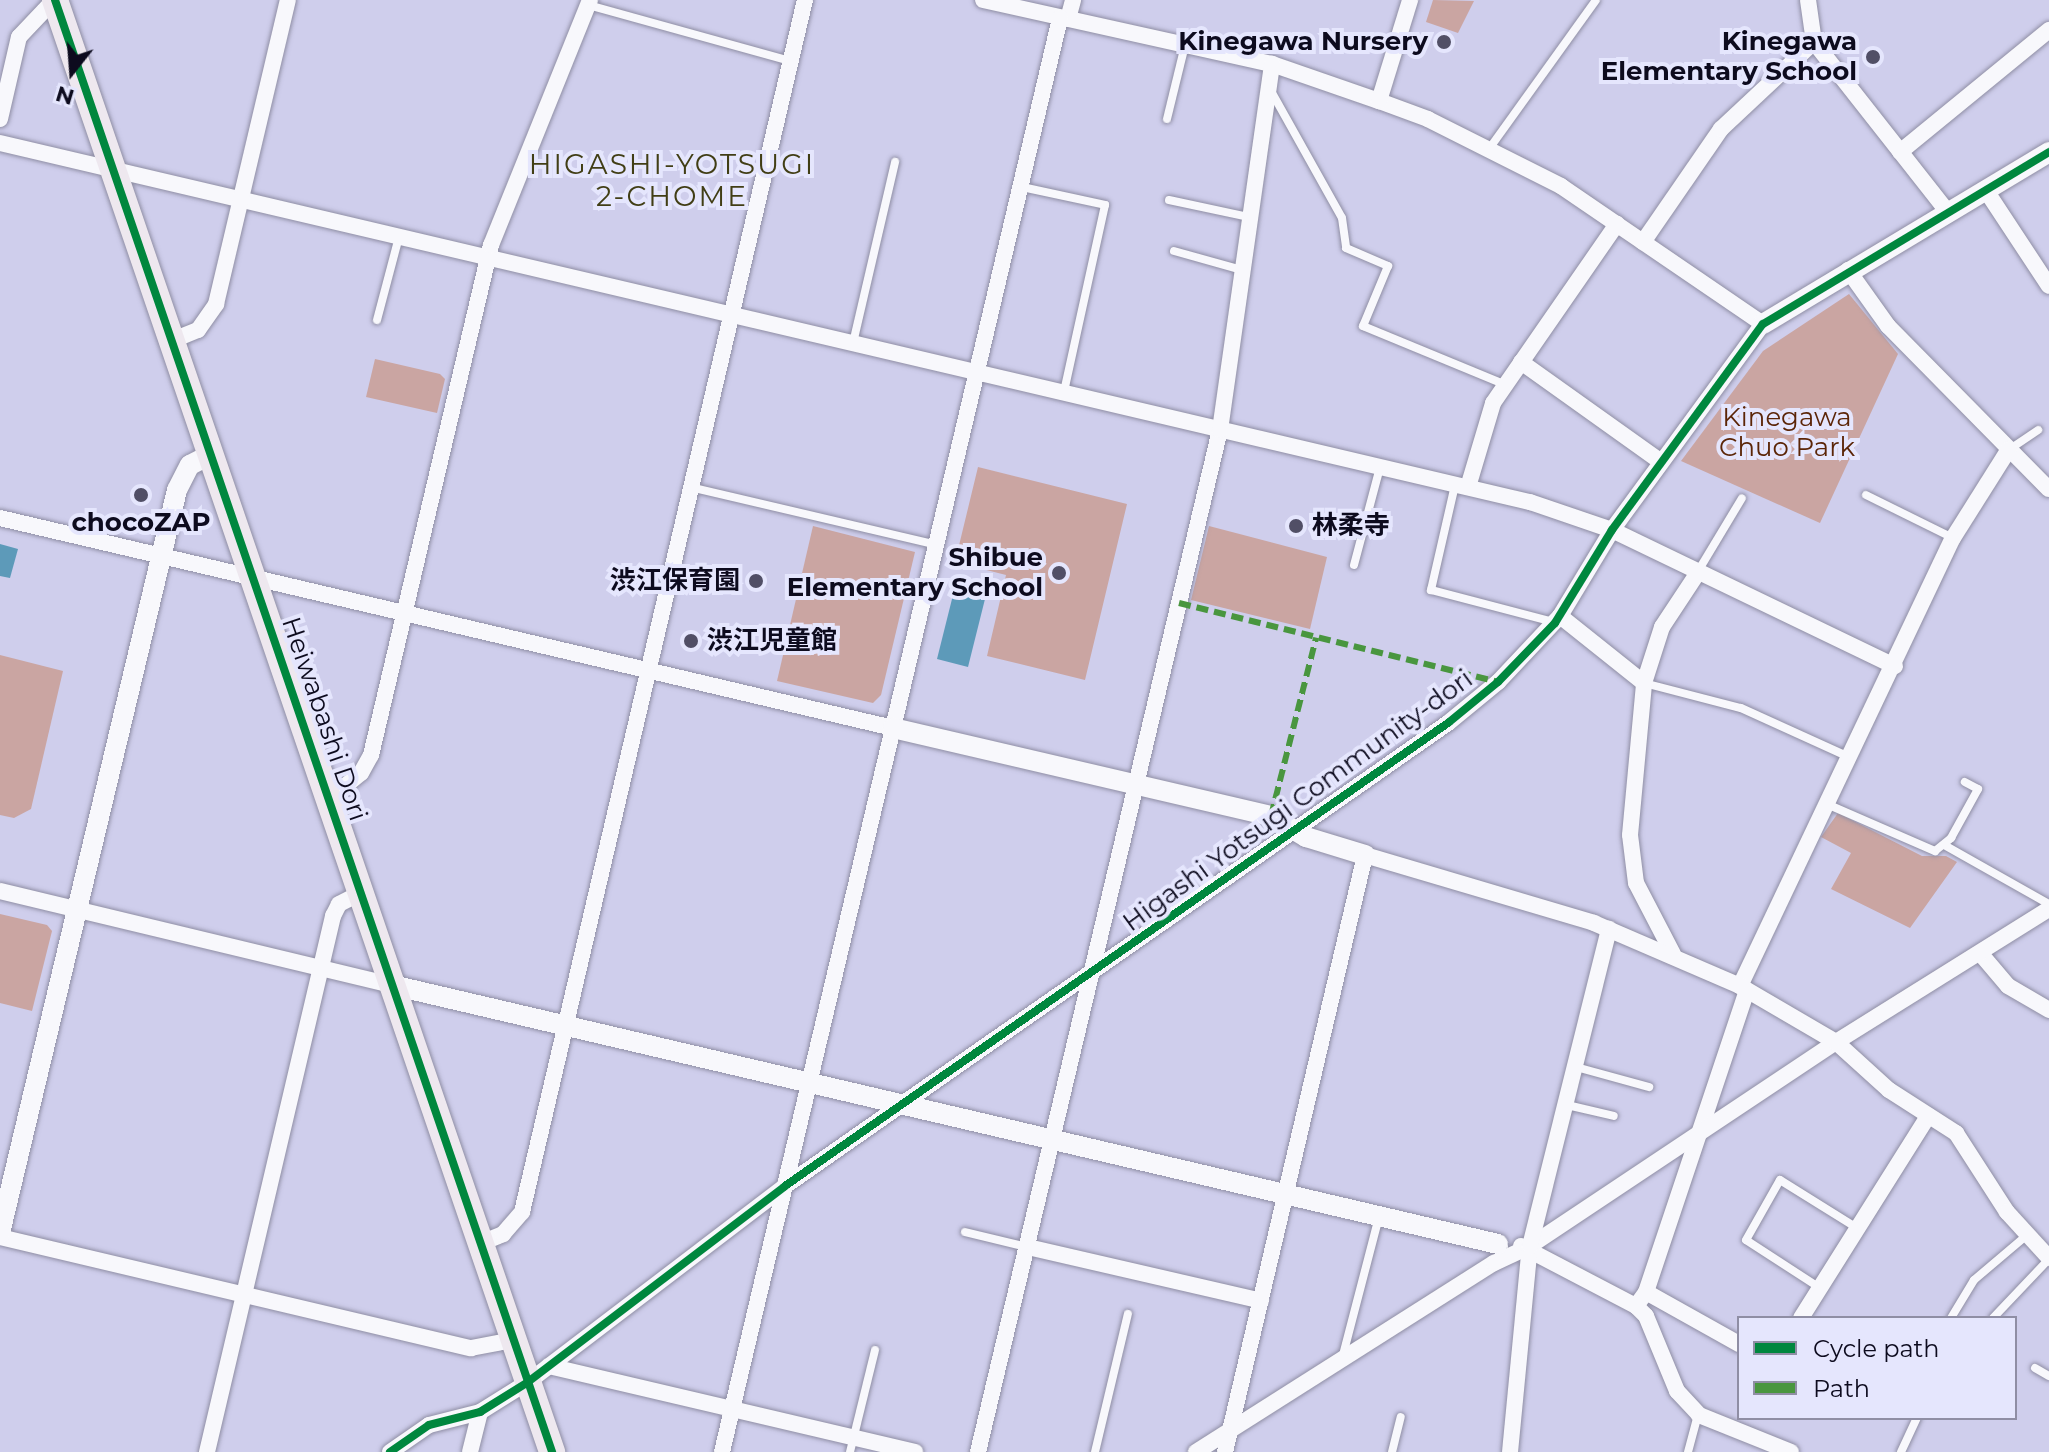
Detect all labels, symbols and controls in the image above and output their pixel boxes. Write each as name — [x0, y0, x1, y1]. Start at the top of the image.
place label: Kinegawa Nursery — [1178, 26, 1428, 58]
place label: Kinegawa Elementary School — [1601, 26, 1857, 88]
north arrow — [32, 32, 112, 112]
marker: Kinegawa Nursery — [1435, 33, 1453, 51]
marker: Kinegawa Elementary School — [1864, 48, 1882, 66]
text: N — [52, 80, 77, 111]
district label: HIGASHI-YOTSUGI 2-CHOME — [529, 147, 815, 213]
park label: Kinegawa Chuo Park — [1719, 402, 1855, 464]
marker: chocoZAP — [132, 486, 150, 504]
place label: chocoZAP — [72, 507, 210, 539]
place label: 林柔寺 — [1312, 510, 1390, 542]
marker: 林柔寺 — [1287, 517, 1305, 535]
place label: Shibue Elementary School — [787, 542, 1043, 604]
marker: Shibue Elementary School — [1050, 564, 1068, 582]
place label: 渋江保育園 — [610, 565, 740, 597]
marker: 渋江保育園 — [747, 572, 765, 590]
street label: Heiwabashi Dori — [275, 613, 373, 825]
place label: 渋江児童館 — [707, 625, 837, 657]
marker: 渋江児童館 — [682, 632, 700, 650]
street label: Higashi Yotsugi Community-dori — [1117, 664, 1479, 938]
legend — [1737, 1316, 2017, 1420]
text: Cycle path — [1813, 1334, 1940, 1363]
text: Path — [1813, 1374, 1870, 1403]

